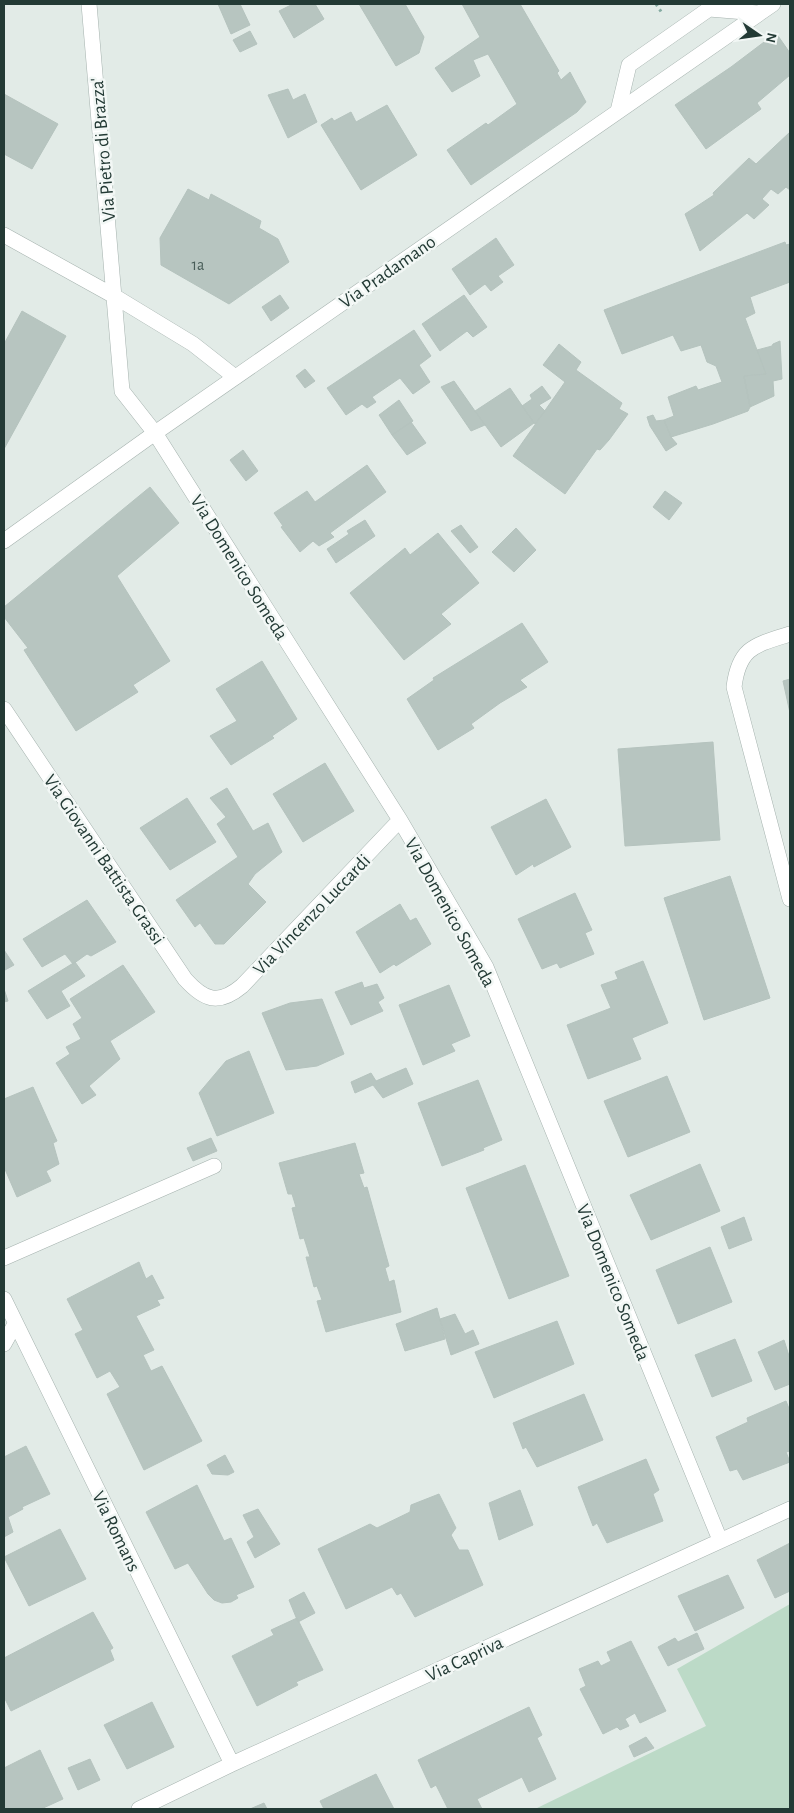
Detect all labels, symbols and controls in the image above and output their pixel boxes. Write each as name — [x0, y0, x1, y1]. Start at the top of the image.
north arrow — [734, 10, 784, 60]
text: N — [763, 31, 779, 44]
street label: Via Pietro di Brazza' — [88, 77, 119, 223]
street label: Via Pradamano — [336, 232, 440, 312]
house number: 1a — [192, 257, 204, 273]
street label: Via Domenico Someda — [186, 492, 291, 644]
street label: Via Giovanni Battista Grassi — [40, 771, 168, 948]
street label: Via Domenico Someda — [401, 835, 499, 991]
street label: Via Vincenzo Luccardi — [250, 851, 374, 979]
street label: Via Domenico Someda — [573, 1202, 653, 1364]
street label: Via Romans — [88, 1488, 143, 1575]
street label: Via Capriva — [423, 1633, 506, 1685]

